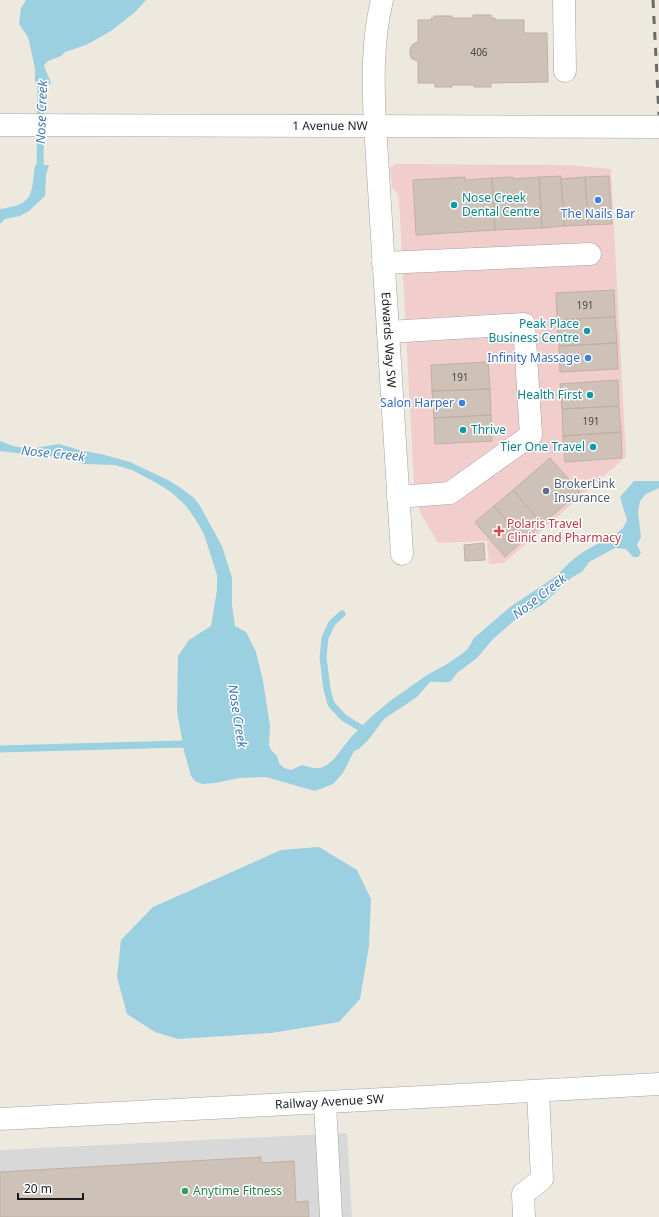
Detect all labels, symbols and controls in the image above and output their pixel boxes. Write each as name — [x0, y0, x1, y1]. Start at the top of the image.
house number: 406 — [470, 45, 488, 59]
water label: Nose Creek — [31, 79, 51, 144]
street label: 1 Avenue NW — [292, 117, 368, 134]
place label: Nose Creek Dental Centre — [462, 189, 540, 220]
marker: The Nails Bar — [593, 195, 603, 205]
marker: Nose Creek Dental Centre — [449, 200, 459, 210]
place label: The Nails Bar — [561, 205, 635, 222]
street label: Edwards Way SW — [378, 292, 401, 388]
house number: 191 — [576, 298, 594, 312]
place label: Peak Place Business Centre — [489, 315, 579, 346]
marker: Peak Place Business Centre — [582, 326, 592, 336]
place label: Infinity Massage — [487, 349, 580, 366]
marker: Infinity Massage — [583, 353, 593, 363]
house number: 191 — [451, 370, 469, 384]
place label: Health First — [517, 386, 583, 403]
marker: Health First — [585, 390, 595, 400]
place label: Salon Harper — [380, 394, 454, 411]
marker: Salon Harper — [457, 398, 467, 408]
house number: 191 — [582, 414, 600, 428]
place label: Thrive — [471, 421, 506, 438]
marker: Thrive — [458, 425, 468, 435]
place label: Tier One Travel — [500, 438, 585, 455]
water label: Nose Creek — [20, 441, 86, 465]
marker: Tier One Travel — [588, 442, 598, 452]
place label: BrokerLink Insurance — [554, 475, 616, 506]
marker: BrokerLink Insurance — [541, 486, 551, 496]
place label: Polaris Travel Clinic and Pharmacy — [507, 515, 622, 546]
marker: Polaris Travel Clinic and Pharmacy — [494, 526, 504, 536]
water label: Nose Creek — [508, 569, 570, 623]
water label: Nose Creek — [224, 683, 252, 750]
street label: Railway Avenue SW — [275, 1090, 384, 1113]
scale bar — [18, 1175, 83, 1201]
text: 20 m — [24, 1180, 52, 1197]
place label: Anytime Fitness — [193, 1182, 282, 1199]
marker: Anytime Fitness — [180, 1186, 190, 1196]

